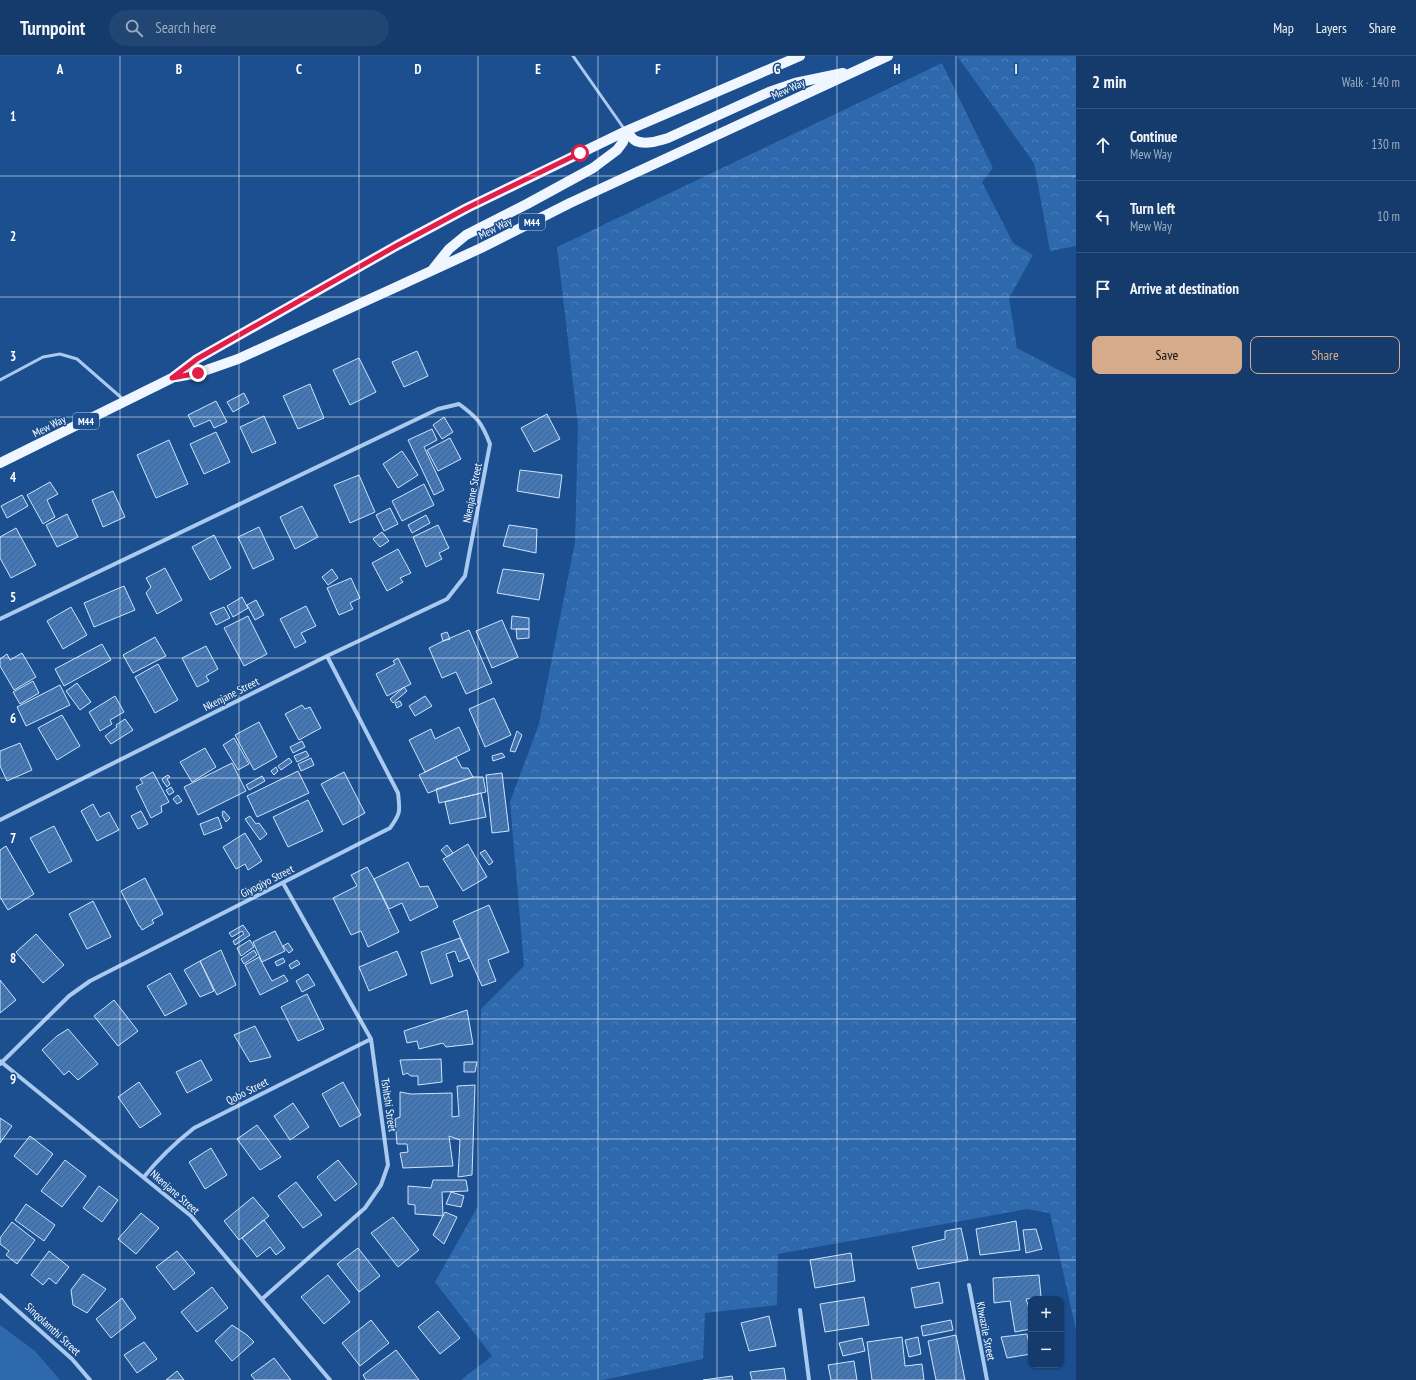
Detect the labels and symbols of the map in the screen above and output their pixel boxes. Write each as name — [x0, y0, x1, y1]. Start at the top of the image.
text: A — [56, 61, 64, 78]
text: B — [176, 61, 182, 78]
text: C — [296, 61, 302, 78]
text: D — [415, 61, 422, 78]
text: E — [535, 61, 541, 78]
text: F — [655, 61, 661, 78]
text: G — [774, 61, 781, 78]
text: H — [894, 61, 901, 78]
text: I — [1014, 61, 1018, 78]
street label: Mew Way — [769, 75, 808, 103]
text: 1 — [10, 108, 16, 125]
route start — [571, 144, 589, 162]
street label: Mew Way — [476, 213, 515, 242]
road number: M44 — [519, 214, 545, 230]
text: 2 — [10, 228, 16, 245]
text: 3 — [10, 348, 16, 365]
route end — [189, 364, 207, 382]
street label: Mew Way — [30, 411, 69, 440]
road number: M44 — [73, 413, 99, 429]
street label: Nkenjane Street — [459, 462, 485, 524]
text: 4 — [10, 469, 17, 486]
text: 5 — [10, 589, 16, 606]
street label: Nkenjane Street — [201, 674, 261, 714]
text: 6 — [10, 710, 16, 727]
text: 7 — [10, 830, 16, 847]
street label: Giyogiyo Street — [238, 862, 296, 900]
text: 8 — [10, 950, 16, 967]
text: 9 — [10, 1071, 16, 1088]
street label: Qobo Street — [224, 1074, 270, 1108]
street label: Tshitshi Street — [378, 1077, 400, 1133]
street label: Nkenjane Street — [148, 1167, 202, 1217]
street label: Sinqolamthi Street — [22, 1300, 84, 1358]
street label: Khwazile Street — [973, 1300, 999, 1362]

